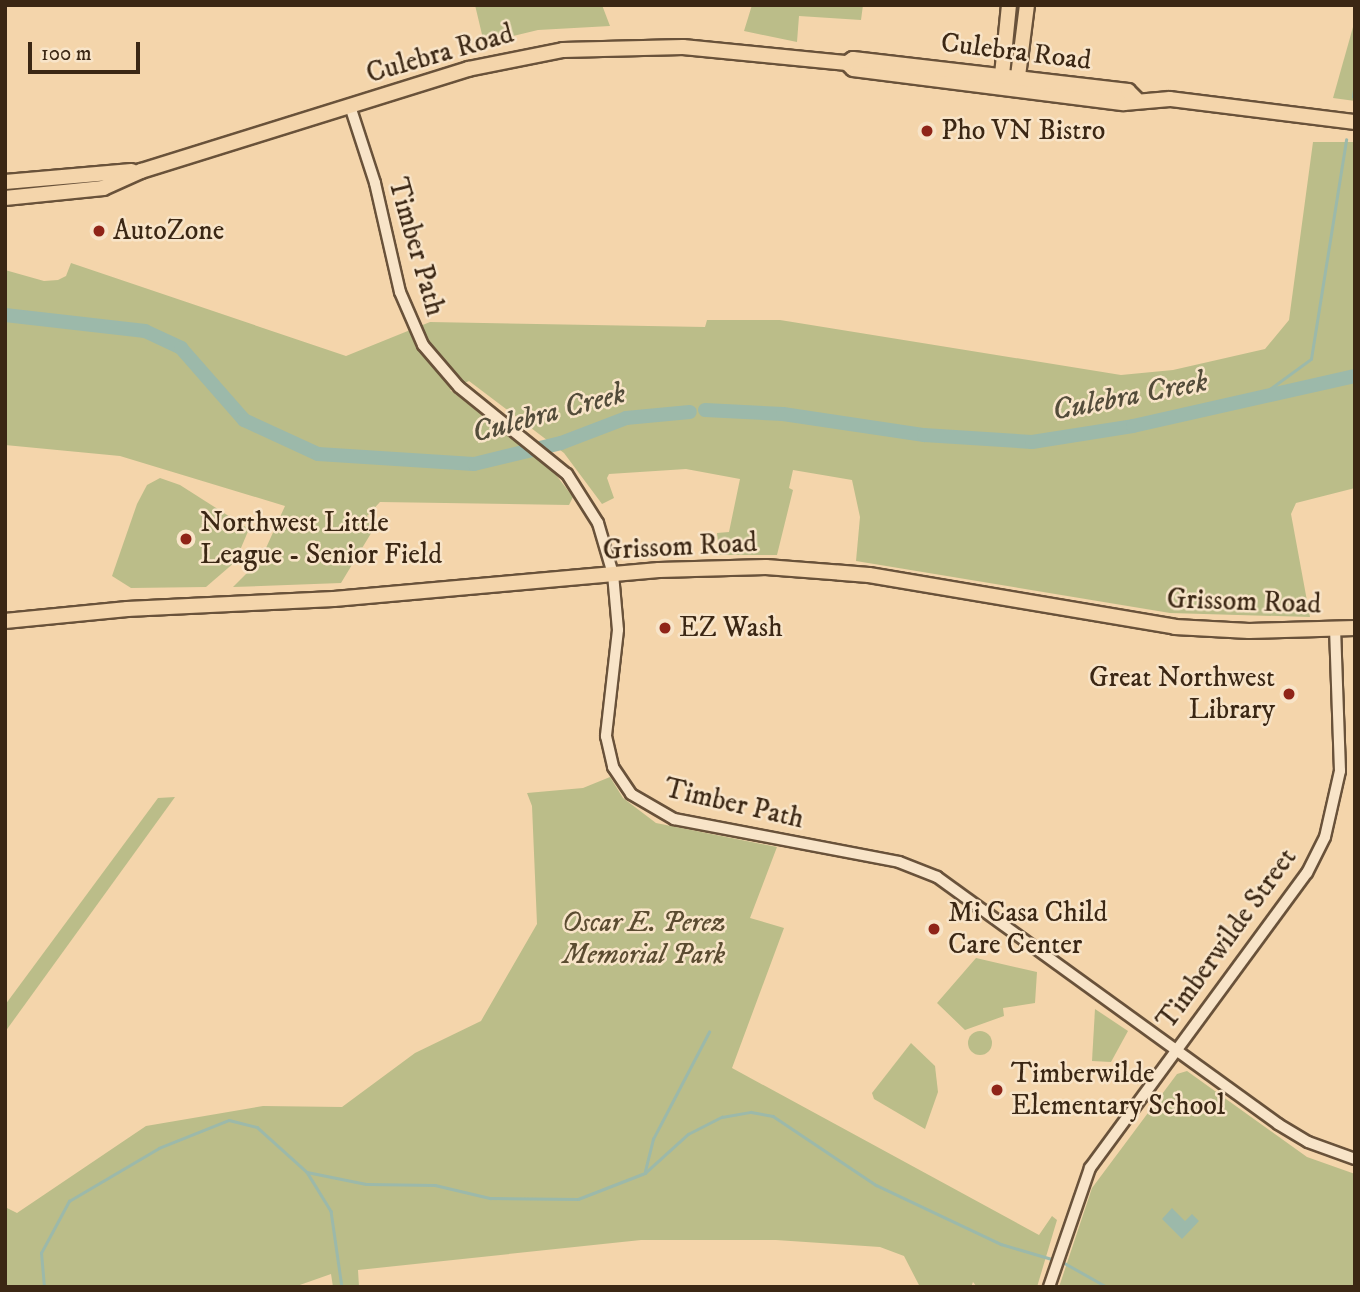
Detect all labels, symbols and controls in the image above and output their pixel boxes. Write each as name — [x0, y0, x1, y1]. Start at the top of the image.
street label: Culebra Road — [363, 17, 517, 91]
street label: Culebra Road — [939, 26, 1093, 78]
scale bar — [32, 28, 144, 72]
text: 100 m — [41, 41, 92, 67]
place label: Pho VN Bistro — [941, 114, 1105, 148]
marker: Pho VN Bistro — [919, 123, 935, 139]
street label: Timber Path — [380, 174, 452, 320]
place label: AutoZone — [113, 214, 224, 248]
marker: AutoZone — [91, 223, 107, 239]
water label: Culebra Creek — [1049, 364, 1211, 430]
water label: Culebra Creek — [468, 376, 630, 452]
place label: Northwest Little League - Senior Field — [200, 506, 442, 572]
street label: Grissom Road — [602, 526, 758, 568]
marker: Northwest Little League - Senior Field — [178, 531, 194, 547]
street label: Grissom Road — [1166, 583, 1322, 621]
place label: EZ Wash — [679, 611, 783, 645]
marker: EZ Wash — [657, 620, 673, 636]
place label: Great Northwest Library — [1089, 661, 1275, 727]
marker: Great Northwest Library — [1281, 686, 1297, 702]
street label: Timber Path — [661, 772, 807, 836]
street label: Timberwilde Street — [1150, 842, 1304, 1036]
place label: Mi Casa Child Care Center — [948, 896, 1107, 962]
park label: Oscar E. Perez Memorial Park — [562, 906, 726, 972]
marker: Mi Casa Child Care Center — [926, 921, 942, 937]
place label: Timberwilde Elementary School — [1011, 1057, 1225, 1123]
marker: Timberwilde Elementary School — [989, 1082, 1005, 1098]

